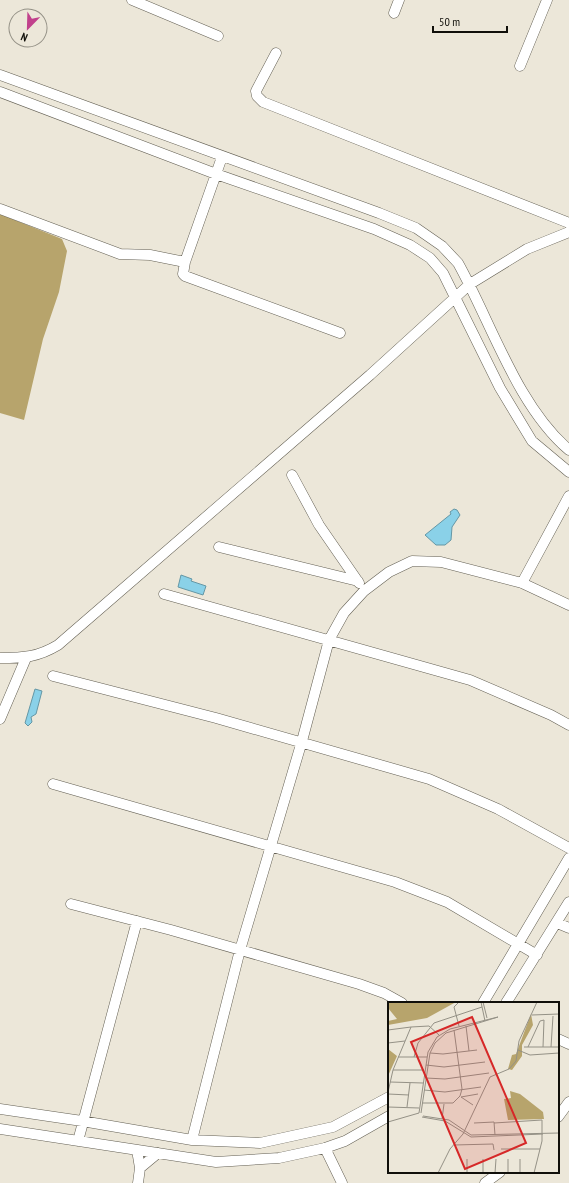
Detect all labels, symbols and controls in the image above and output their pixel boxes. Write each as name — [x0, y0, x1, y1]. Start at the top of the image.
north arrow — [8, 8, 48, 48]
scale bar — [433, 8, 507, 34]
text: 50 m — [439, 14, 460, 29]
text: N — [19, 30, 30, 45]
inset map — [388, 1002, 559, 1173]

